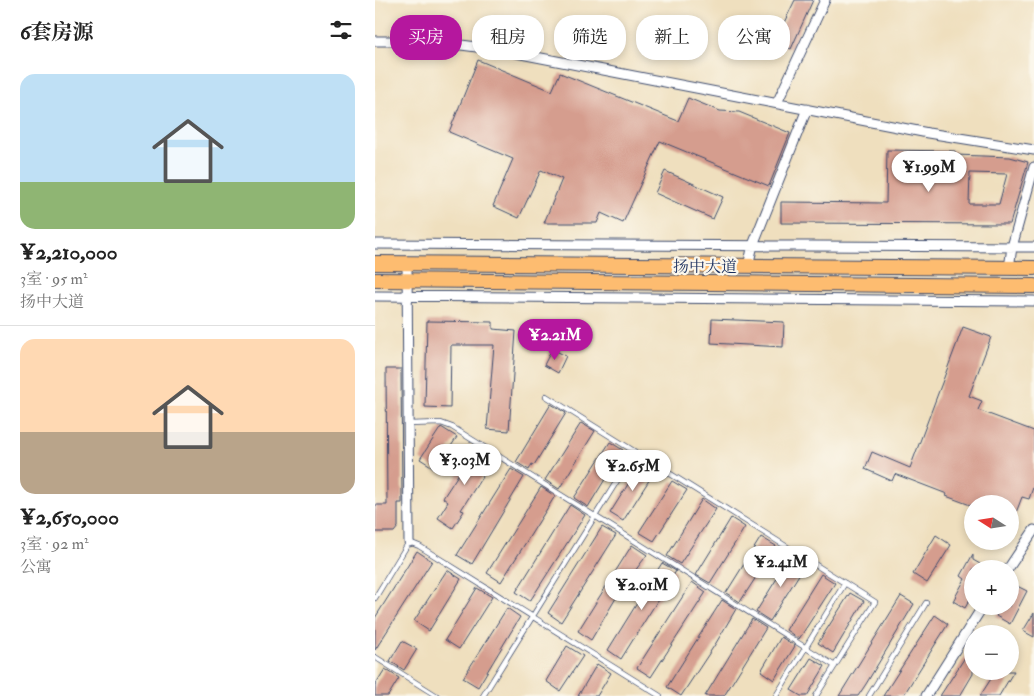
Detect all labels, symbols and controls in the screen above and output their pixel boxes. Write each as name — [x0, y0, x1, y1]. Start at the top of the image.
chip: 买房 — [390, 15, 462, 60]
chip: 租房 — [472, 15, 544, 60]
chip: 筛选 — [554, 15, 626, 60]
chip: 新上 — [636, 15, 708, 60]
chip: 公寓 — [718, 15, 790, 60]
icon: filters — [327, 16, 355, 44]
text: 6套房源 — [20, 19, 94, 46]
icon: home — [143, 106, 233, 196]
pin: ¥1.99M — [888, 150, 970, 193]
text: ¥1.99M — [903, 157, 955, 177]
text: ¥2,210,000 — [20, 239, 117, 266]
street label: 扬中大道 — [673, 257, 737, 277]
text: 3室 · 95 m² — [20, 269, 88, 289]
text: 扬中大道 — [20, 292, 84, 312]
pin: ¥2.21M — [514, 318, 596, 361]
text: ¥2.21M — [529, 325, 581, 345]
icon: home — [143, 372, 233, 462]
pin: ¥3.03M — [424, 444, 506, 486]
text: ¥3.03M — [439, 450, 491, 470]
pin: ¥2.65M — [592, 450, 674, 492]
text: ¥2.65M — [606, 456, 660, 476]
north arrow — [964, 495, 1019, 550]
map controls — [964, 495, 1019, 680]
text: ¥2,650,000 — [20, 504, 119, 531]
text: 3室 · 92 m² — [20, 534, 89, 554]
pin: ¥2.41M — [740, 546, 822, 588]
text: ¥2.41M — [754, 552, 808, 572]
text: 公寓 — [20, 557, 52, 577]
button: + — [964, 560, 1019, 615]
pin: ¥2.01M — [601, 568, 683, 611]
text: ¥2.01M — [616, 575, 668, 595]
button: − — [964, 625, 1019, 680]

